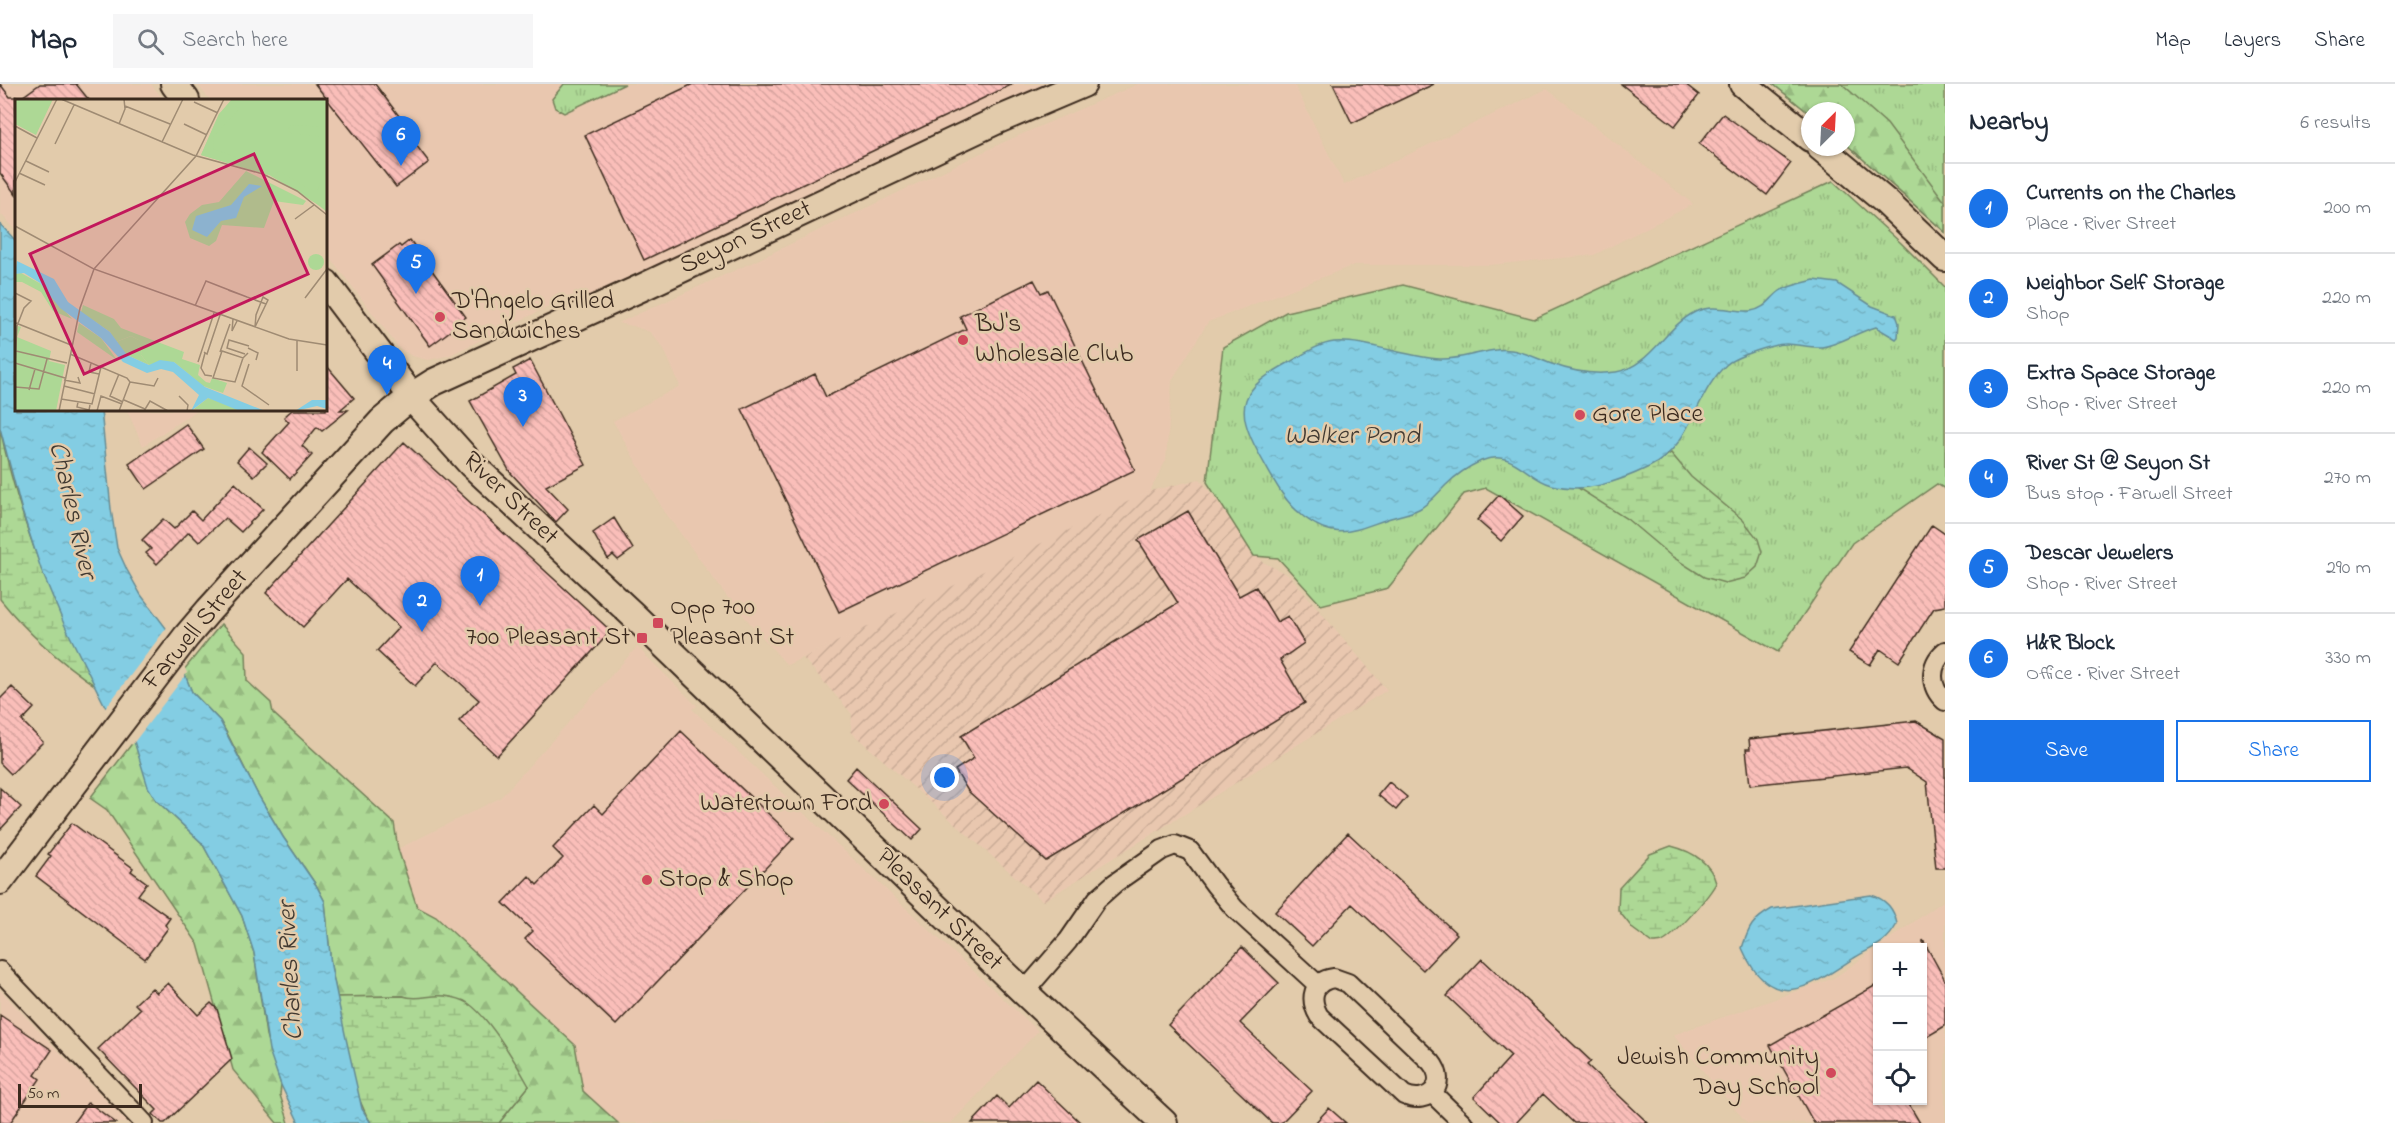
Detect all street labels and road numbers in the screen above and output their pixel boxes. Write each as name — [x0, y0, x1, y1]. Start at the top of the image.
street label: Seyon Street — [674, 191, 819, 285]
street label: River Street — [453, 443, 567, 555]
street label: Farwell Street — [133, 561, 258, 700]
street label: Pleasant Street — [867, 839, 1012, 981]

